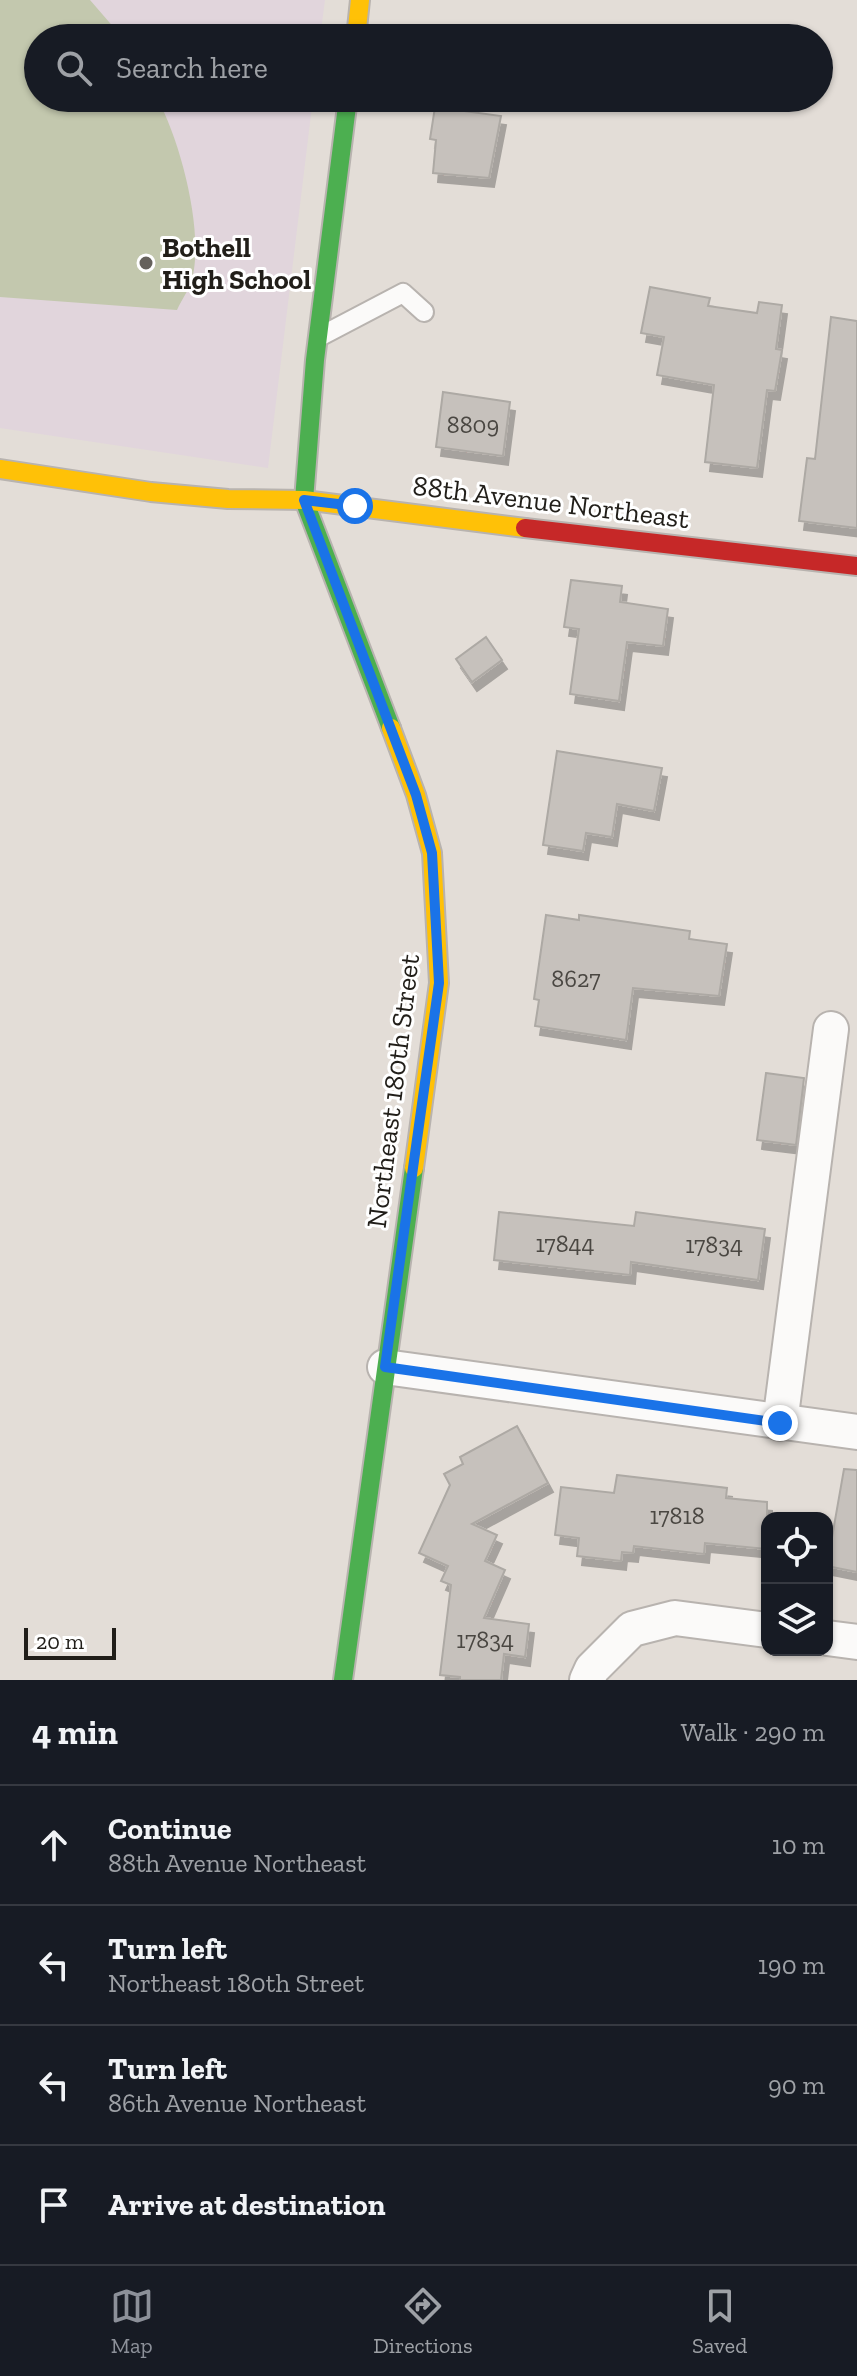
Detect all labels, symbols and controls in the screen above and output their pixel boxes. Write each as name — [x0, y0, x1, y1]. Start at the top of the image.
search box — [24, 24, 833, 112]
icon: search — [52, 46, 96, 90]
text: Search here — [116, 50, 268, 86]
place label: Bothell High School — [162, 231, 311, 296]
marker: Bothell High School — [137, 254, 155, 272]
house number: 8809 — [447, 410, 499, 439]
street label: 88th Avenue Northeast — [411, 469, 692, 535]
route start — [337, 488, 373, 524]
street label: Northeast 180th Street — [360, 952, 426, 1230]
house number: 8627 — [551, 964, 601, 993]
house number: 17844 — [536, 1229, 595, 1258]
house number: 17834 — [685, 1230, 743, 1259]
route end — [762, 1405, 798, 1441]
house number: 17818 — [649, 1501, 705, 1530]
map controls — [761, 1512, 833, 1656]
button: locate — [761, 1512, 833, 1584]
button: layers — [761, 1584, 833, 1656]
scale bar — [24, 1624, 116, 1660]
house number: 17834 — [456, 1625, 514, 1654]
text: 20 m — [36, 1628, 84, 1655]
text: 4 min — [32, 1712, 118, 1753]
text: Walk · 290 m — [681, 1716, 825, 1748]
text: Continue — [108, 1811, 232, 1847]
icon: ahead — [32, 1823, 76, 1867]
text: 10 m — [772, 1829, 825, 1861]
text: 88th Avenue Northeast — [108, 1847, 366, 1879]
text: Turn left — [108, 1931, 227, 1967]
icon: left — [32, 1943, 76, 1987]
text: 190 m — [758, 1949, 825, 1981]
text: Northeast 180th Street — [108, 1967, 364, 1999]
text: Turn left — [108, 2051, 227, 2087]
icon: left — [32, 2063, 76, 2107]
text: 90 m — [768, 2069, 825, 2101]
text: 86th Avenue Northeast — [108, 2087, 366, 2119]
icon: arrive — [32, 2183, 76, 2227]
text: Arrive at destination — [108, 2187, 385, 2223]
tab: Map — [110, 2284, 154, 2359]
tab: Directions — [373, 2284, 473, 2359]
tab: Saved — [692, 2284, 747, 2359]

